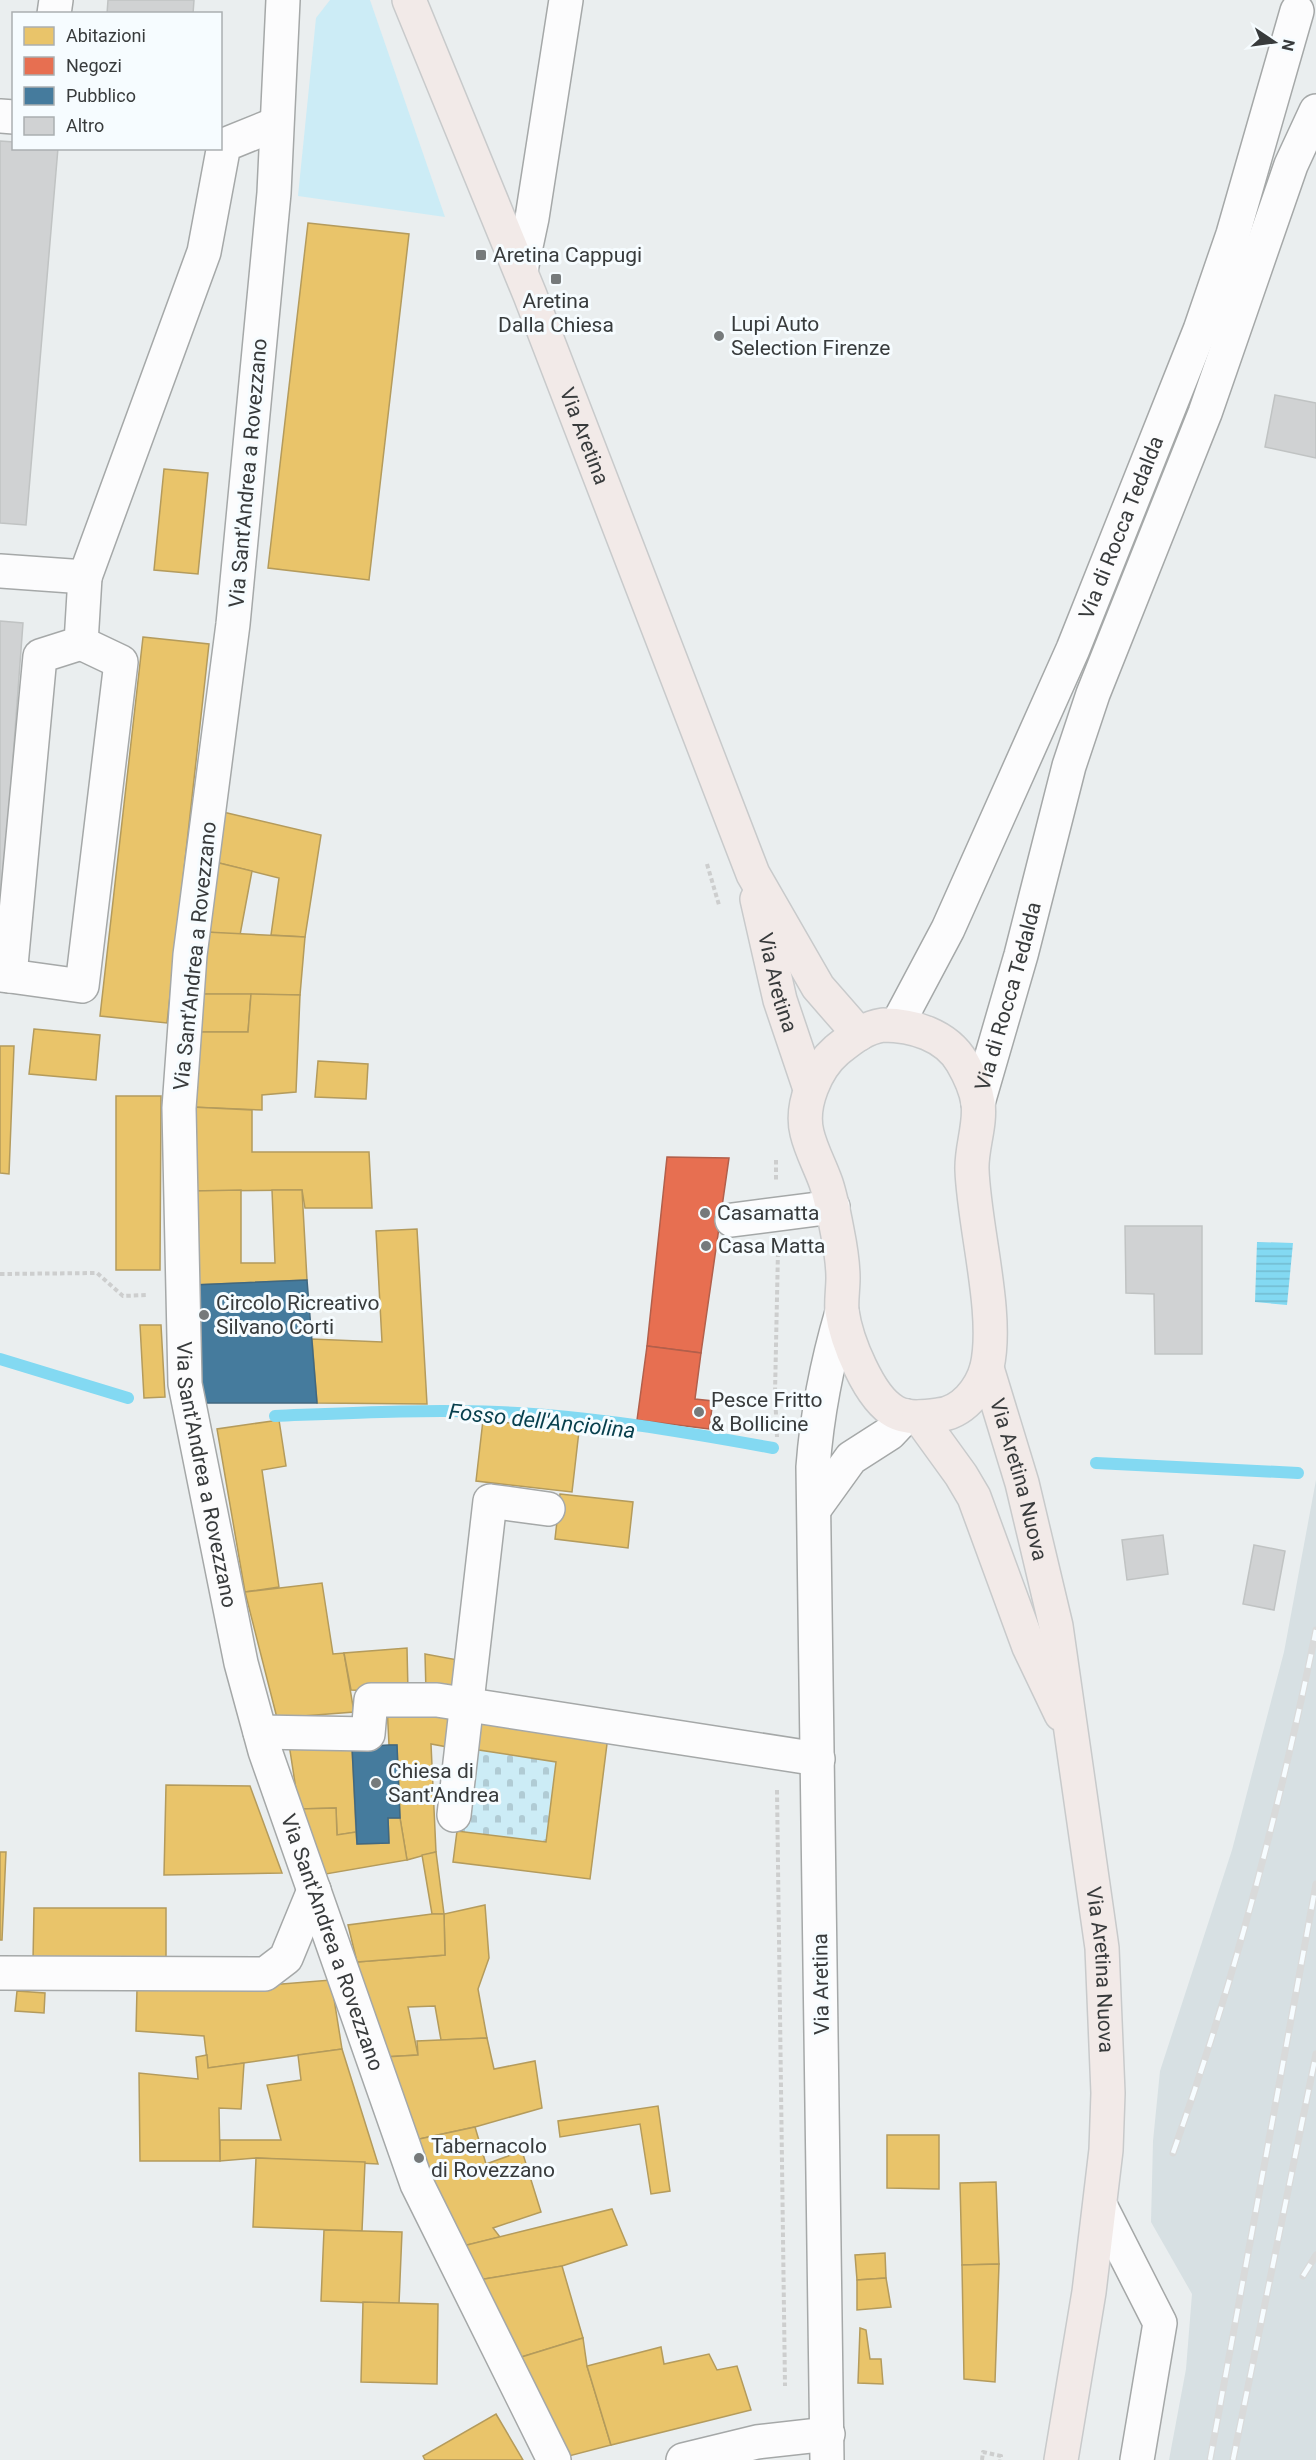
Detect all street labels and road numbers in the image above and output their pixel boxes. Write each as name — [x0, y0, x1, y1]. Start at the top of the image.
street label: Via Sant'Andrea a Rovezzano — [224, 337, 272, 609]
street label: Via Aretina — [555, 384, 614, 488]
street label: Via di Rocca Tedalda — [1074, 433, 1169, 623]
street label: Via Sant'Andrea a Rovezzano — [169, 820, 221, 1092]
street label: Via di Rocca Tedalda — [970, 899, 1046, 1093]
street label: Via Aretina — [753, 930, 802, 1035]
street label: Via Sant'Andrea a Rovezzano — [172, 1341, 242, 1610]
street label: Via Aretina Nuova — [985, 1396, 1052, 1563]
street label: Via Sant'Andrea a Rovezzano — [276, 1811, 388, 2074]
street label: Via Aretina Nuova — [1081, 1885, 1118, 2053]
street label: Via Aretina — [808, 1933, 834, 2035]

